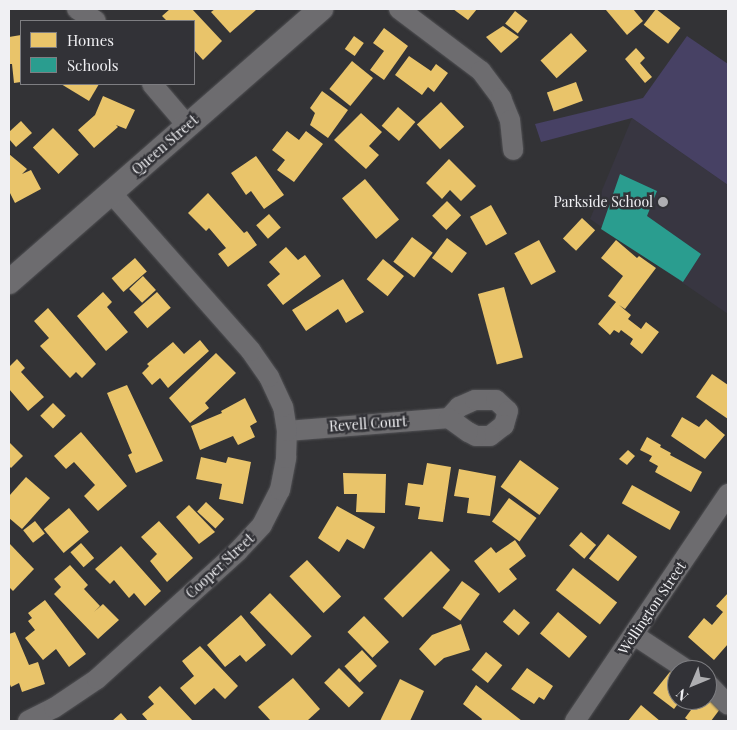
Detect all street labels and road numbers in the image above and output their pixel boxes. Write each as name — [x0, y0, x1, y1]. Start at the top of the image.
street label: Queen Street — [129, 112, 201, 178]
street label: Revell Court — [328, 413, 408, 435]
street label: Cooper Street — [182, 530, 258, 602]
street label: Wellington Street — [615, 558, 689, 658]

